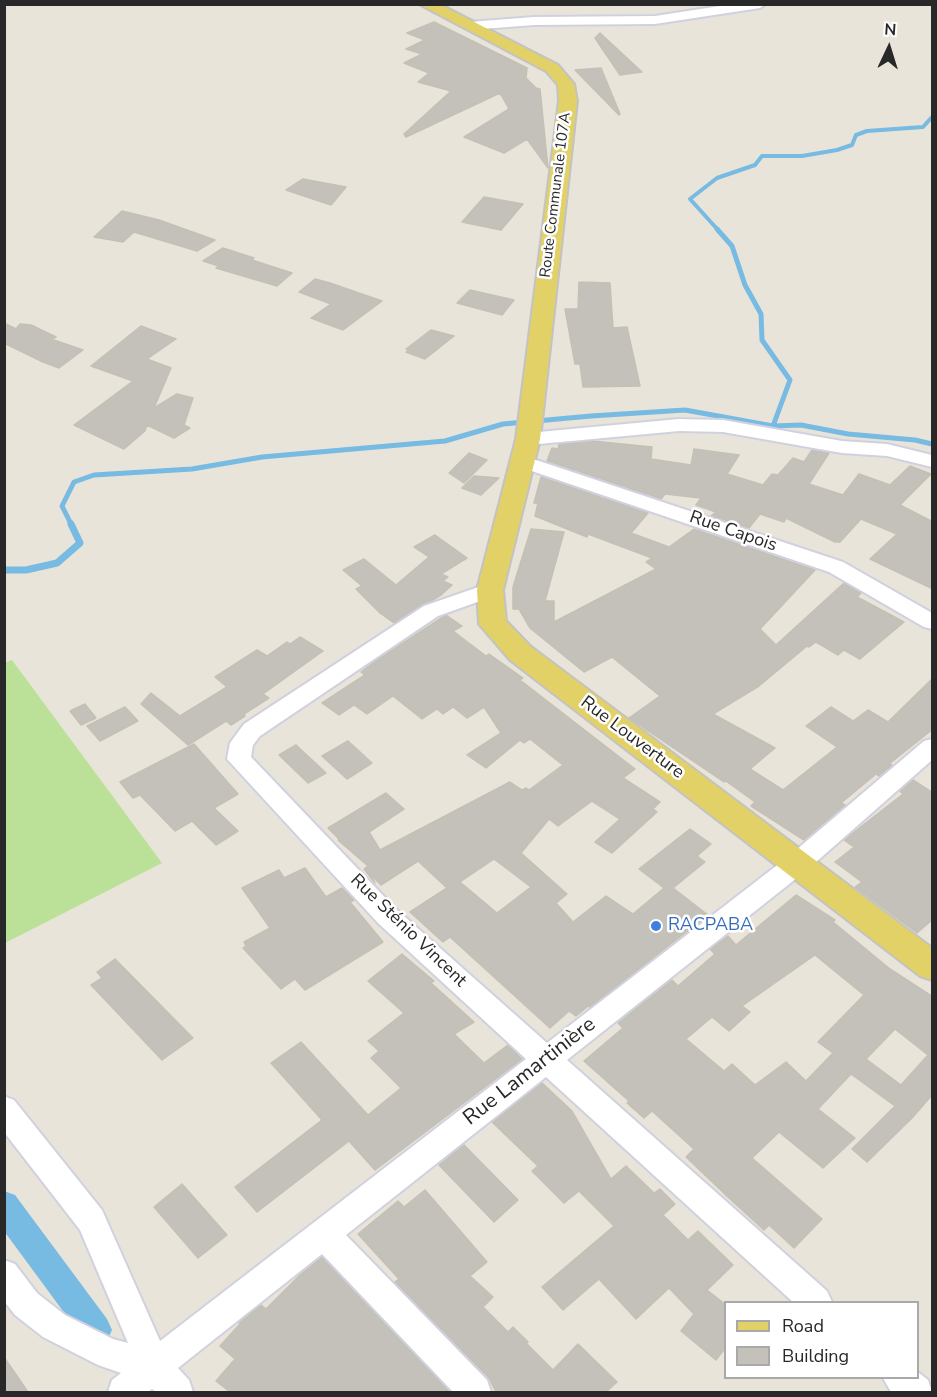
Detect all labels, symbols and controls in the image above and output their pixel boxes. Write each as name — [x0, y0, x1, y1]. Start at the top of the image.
north arrow — [859, 18, 919, 78]
text: N — [884, 19, 897, 41]
street label: Route Communale 107A — [537, 111, 575, 279]
street label: Rue Capois — [686, 507, 780, 557]
street label: Rue Louverture — [576, 692, 688, 784]
street label: Rue Sténio Vincent — [345, 870, 471, 992]
place label: RACPABA — [668, 915, 753, 937]
marker: RACPABA — [649, 919, 663, 933]
street label: Rue Lamartinière — [459, 1013, 601, 1131]
legend — [724, 1301, 919, 1379]
text: Road — [782, 1314, 824, 1338]
text: Building — [782, 1344, 849, 1368]

